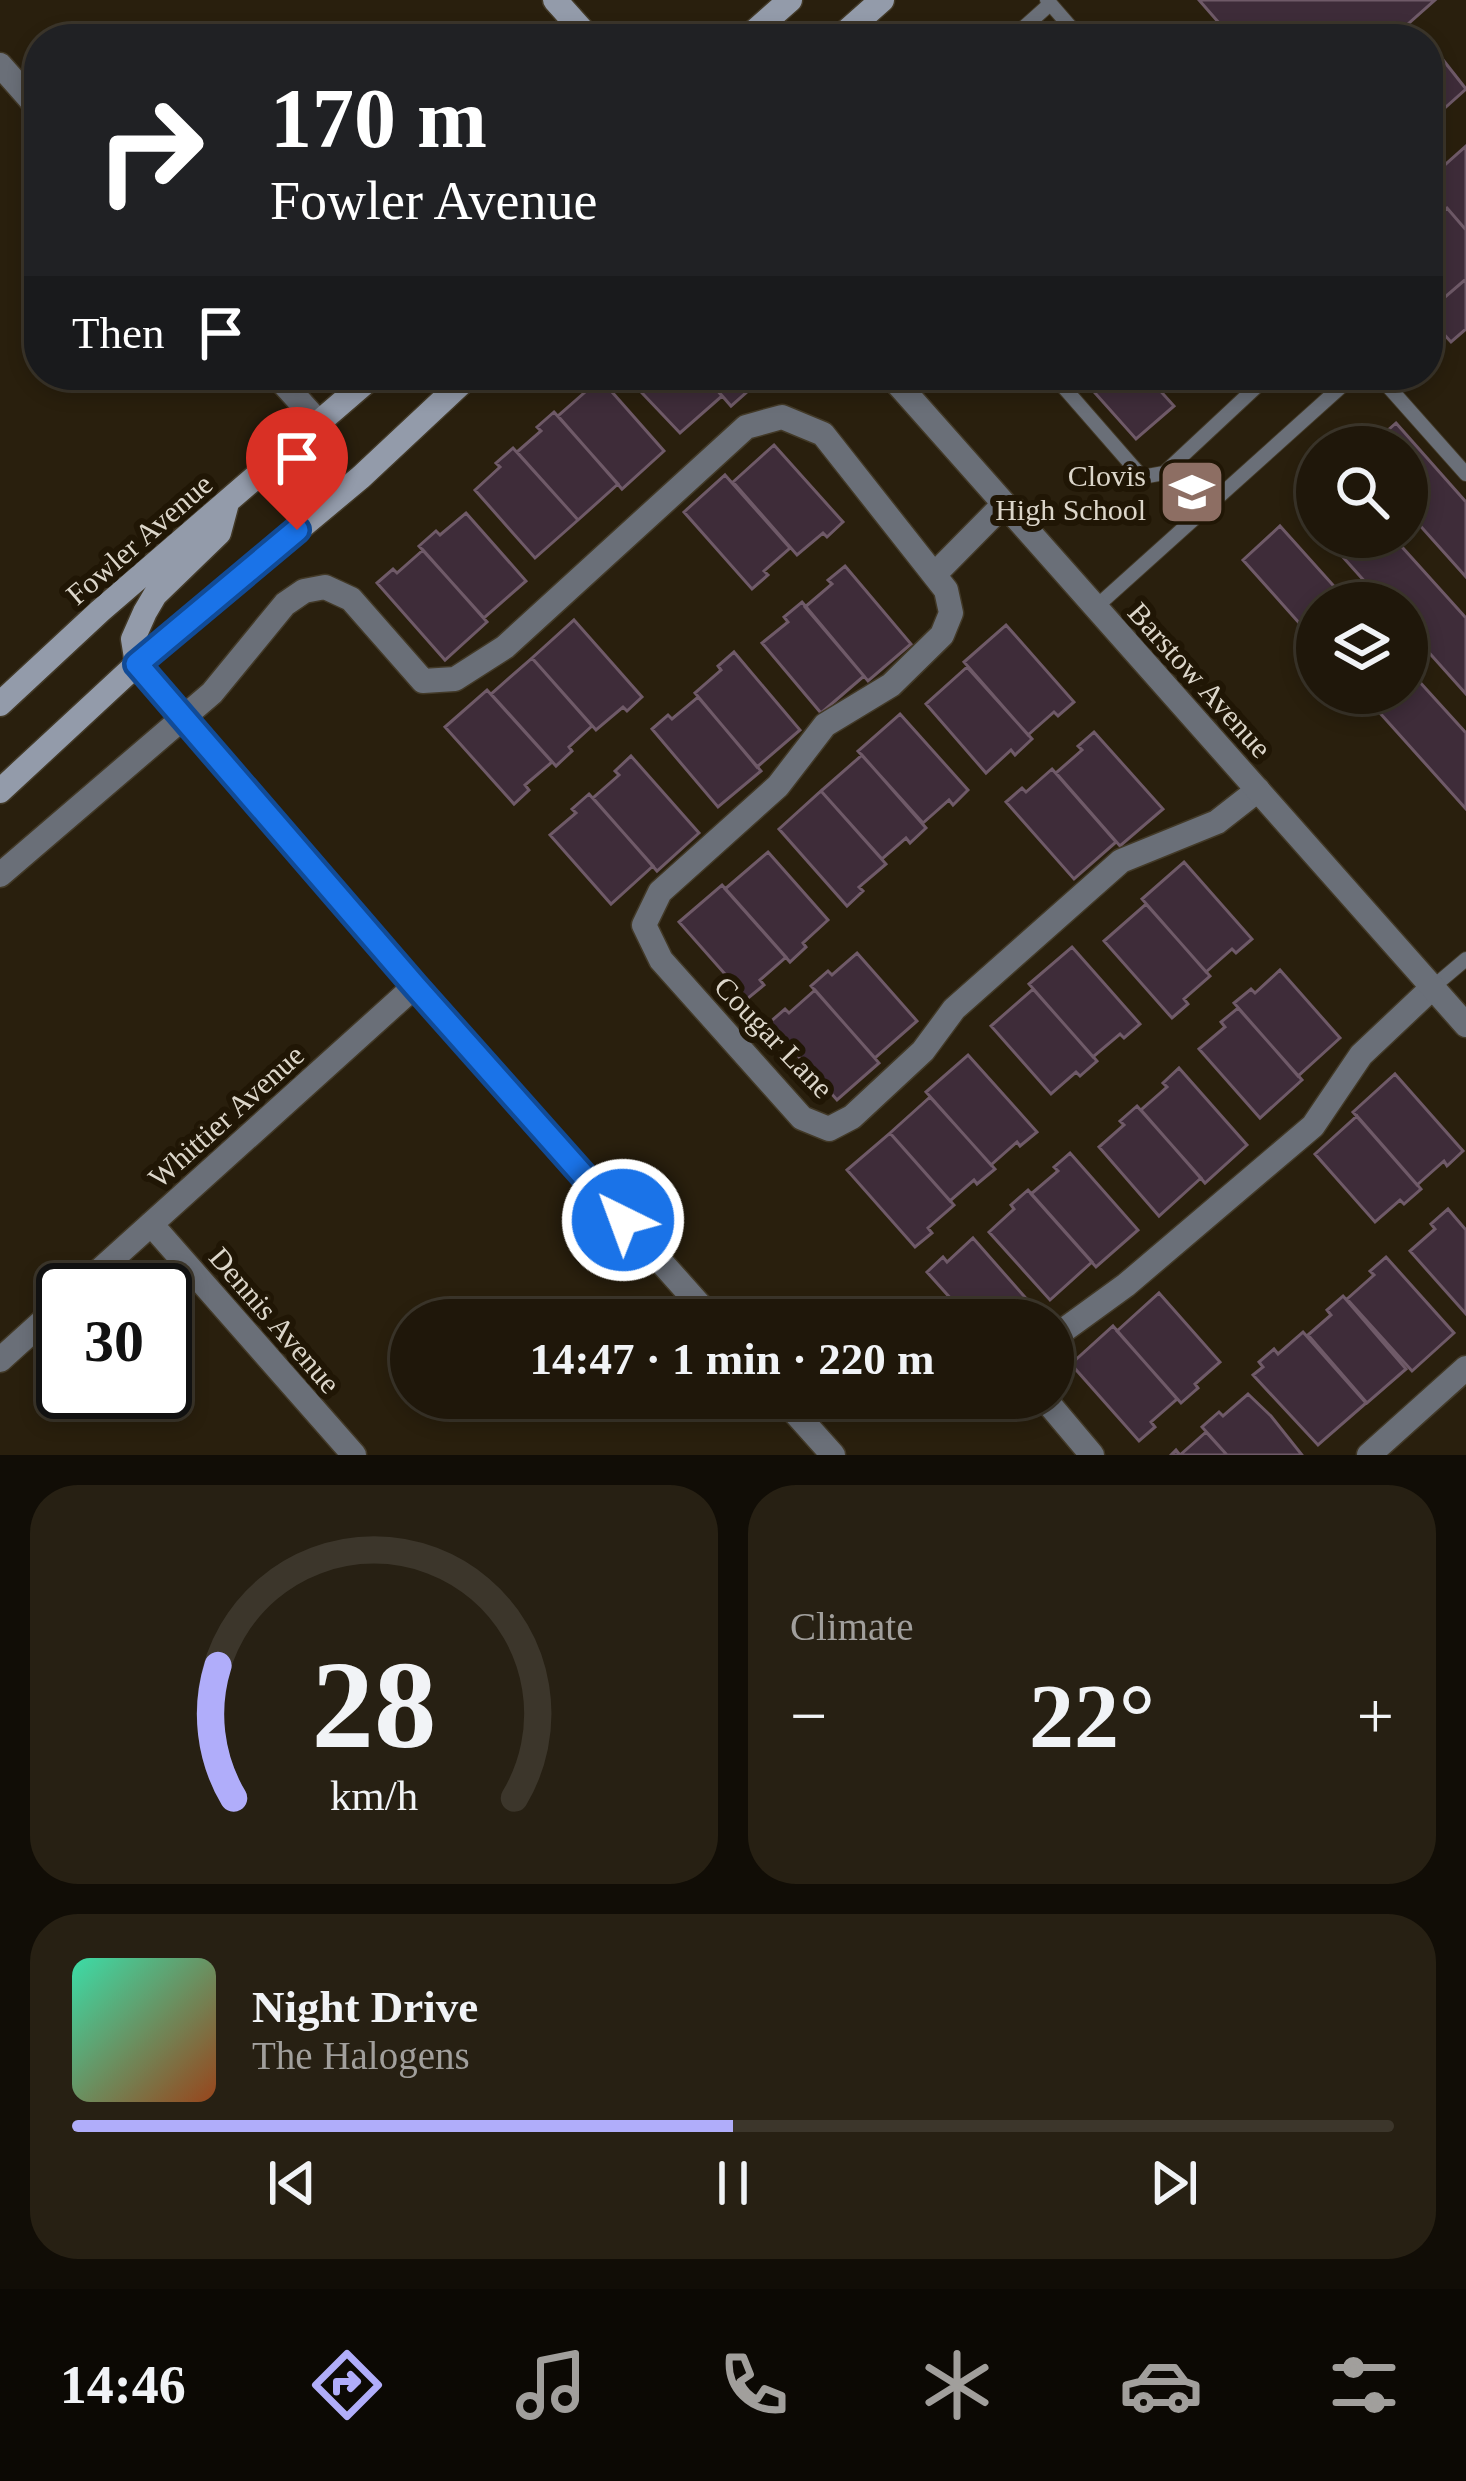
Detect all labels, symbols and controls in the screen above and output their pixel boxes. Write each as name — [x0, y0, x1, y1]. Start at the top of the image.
icon: right — [72, 72, 228, 228]
text: 170 m — [270, 72, 487, 165]
text: Fowler Avenue — [270, 171, 597, 231]
icon: arrive — [188, 300, 254, 366]
text: Then — [72, 308, 164, 358]
pin — [246, 407, 348, 530]
icon: arrive — [264, 425, 330, 491]
map controls — [1296, 426, 1428, 714]
button: search — [1296, 426, 1428, 558]
school or university icon: Clovis High School — [1157, 457, 1227, 527]
place label: Clovis High School — [995, 459, 1146, 526]
street label: Fowler Avenue — [60, 467, 218, 611]
button: layers — [1296, 582, 1428, 714]
street label: Barstow Avenue — [1122, 596, 1278, 764]
street label: Cougar Lane — [708, 970, 840, 1104]
street label: Whittier Avenue — [142, 1038, 310, 1194]
position arrow — [560, 1157, 686, 1283]
street label: Dennis Avenue — [203, 1241, 347, 1399]
speed limit sign: 30 — [36, 1263, 192, 1419]
text: 14:47 · 1 min · 220 m — [530, 1334, 935, 1384]
text: Climate — [790, 1605, 913, 1648]
text: 28 — [312, 1636, 436, 1774]
text: 22° — [1029, 1667, 1155, 1766]
text: − — [790, 1679, 827, 1752]
text: + — [1357, 1679, 1394, 1752]
text: km/h — [330, 1771, 418, 1818]
text: Night Drive — [252, 1982, 478, 2032]
text: The Halogens — [252, 2034, 470, 2077]
icon: previous — [259, 2150, 325, 2216]
icon: pause — [700, 2150, 766, 2216]
icon: next — [1141, 2150, 1207, 2216]
icon: directions — [305, 2343, 389, 2427]
icon: music — [509, 2343, 593, 2427]
icon: phone — [712, 2343, 796, 2427]
icon: climate — [915, 2343, 999, 2427]
icon: car — [1119, 2343, 1203, 2427]
icon: filters — [1322, 2343, 1406, 2427]
text: 14:46 — [60, 2355, 186, 2415]

